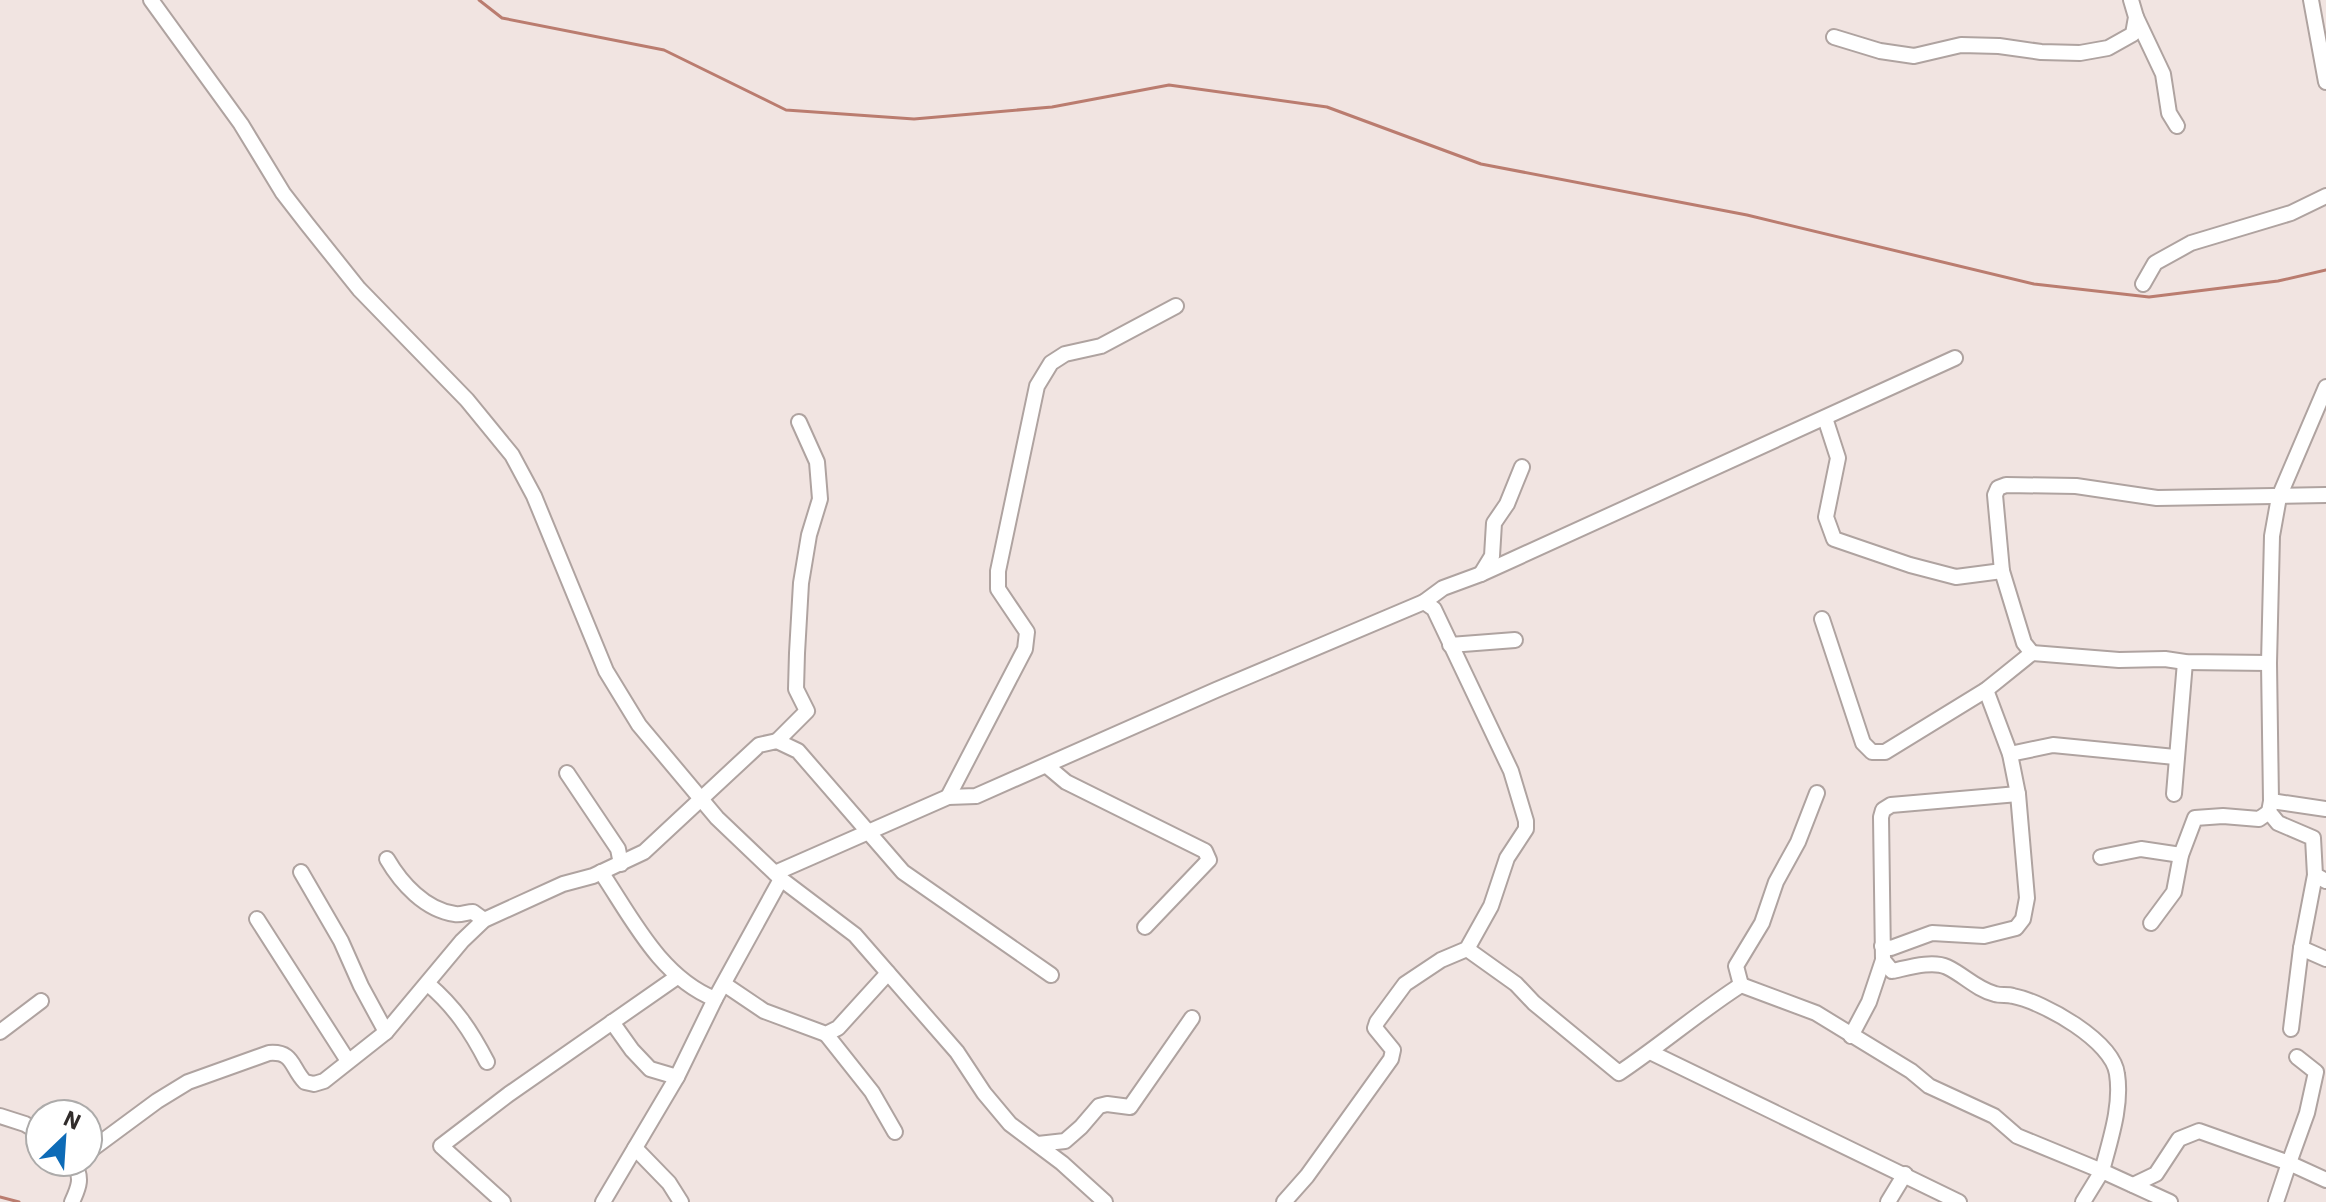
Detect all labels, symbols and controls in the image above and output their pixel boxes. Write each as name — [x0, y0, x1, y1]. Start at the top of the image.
north arrow — [24, 1098, 104, 1178]
text: N — [59, 1103, 86, 1136]

